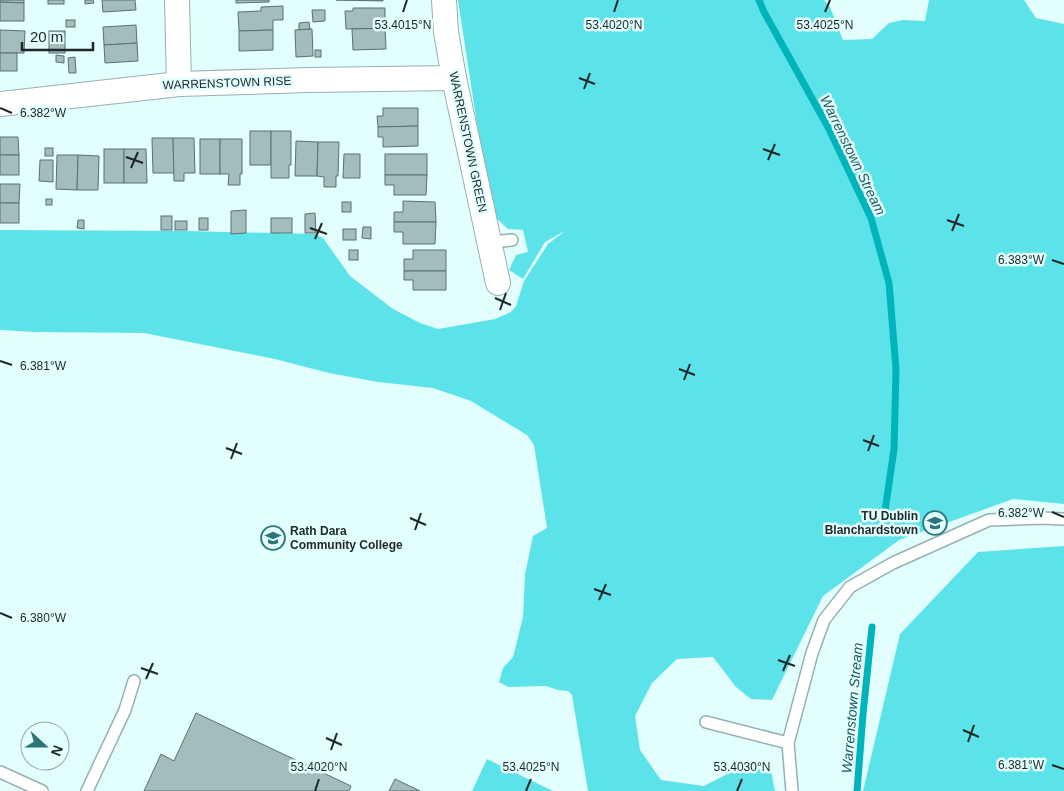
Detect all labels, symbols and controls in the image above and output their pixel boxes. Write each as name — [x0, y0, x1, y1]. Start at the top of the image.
text: 53.4015°N — [375, 18, 431, 32]
text: 53.4020°N — [586, 18, 642, 32]
text: 53.4025°N — [797, 18, 853, 32]
scale bar — [22, 20, 94, 52]
text: 20 m — [30, 28, 63, 45]
street label: WARRENSTOWN GREEN — [446, 70, 490, 214]
street label: WARRENSTOWN RISE — [162, 74, 292, 92]
water label: Warrenstown Stream — [817, 93, 889, 218]
text: 6.382°W — [20, 106, 67, 120]
text: 6.383°W — [998, 253, 1045, 267]
text: 6.381°W — [20, 359, 67, 373]
text: 6.382°W — [998, 506, 1045, 520]
place label: TU Dublin Blanchardstown — [825, 509, 918, 537]
school or university icon: TU Dublin Blanchardstown — [922, 510, 948, 536]
place label: Rath Dara Community College — [290, 524, 403, 552]
school or university icon: Rath Dara Community College — [260, 525, 286, 551]
text: 6.380°W — [20, 611, 67, 625]
water label: Warrenstown Stream — [838, 642, 866, 774]
north arrow — [20, 721, 70, 771]
text: N — [48, 743, 66, 758]
text: 6.381°W — [998, 758, 1045, 772]
text: 53.4020°N — [291, 760, 347, 774]
text: 53.4025°N — [503, 760, 559, 774]
text: 53.4030°N — [714, 760, 770, 774]

